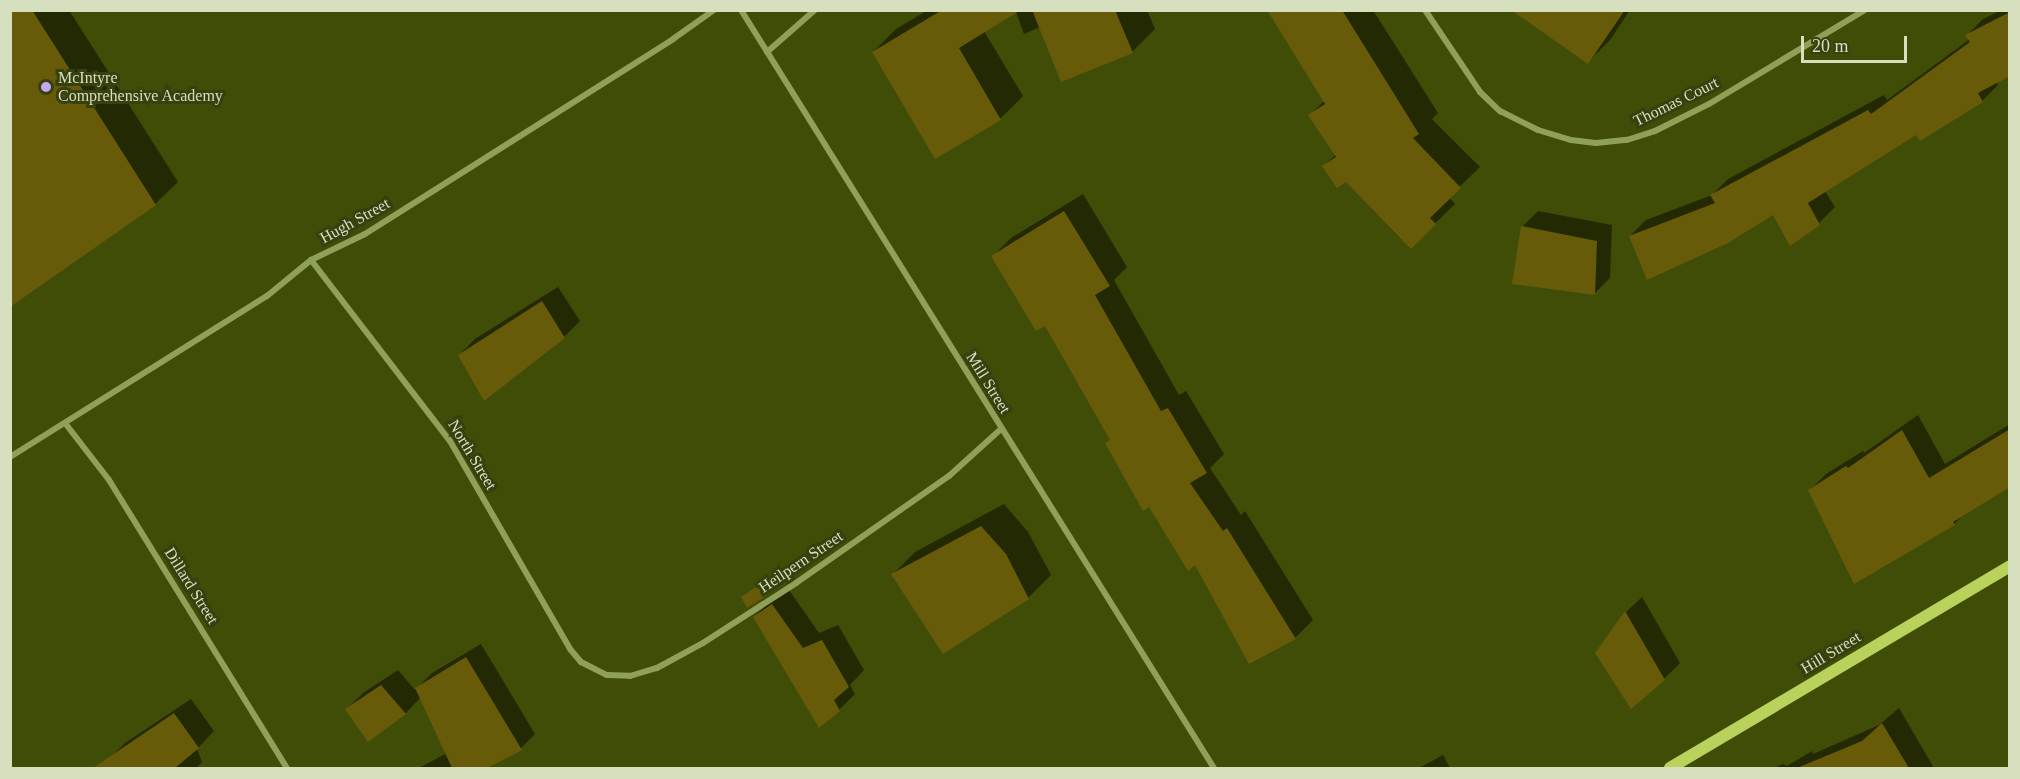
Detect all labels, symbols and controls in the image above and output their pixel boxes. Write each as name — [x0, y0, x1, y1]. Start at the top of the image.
scale bar — [1804, 24, 1910, 62]
text: 20 m — [1812, 36, 1849, 56]
place label: McIntyre Comprehensive Academy — [58, 68, 224, 106]
street label: Thomas Court — [1630, 73, 1722, 131]
marker: McIntyre Comprehensive Academy — [39, 80, 53, 94]
street label: Hugh Street — [317, 194, 393, 248]
street label: Mill Street — [962, 349, 1014, 417]
street label: North Street — [444, 416, 500, 494]
street label: Heilpern Street — [755, 527, 847, 597]
street label: Dillard Street — [160, 544, 222, 628]
street label: Hill Street — [1798, 628, 1864, 678]

